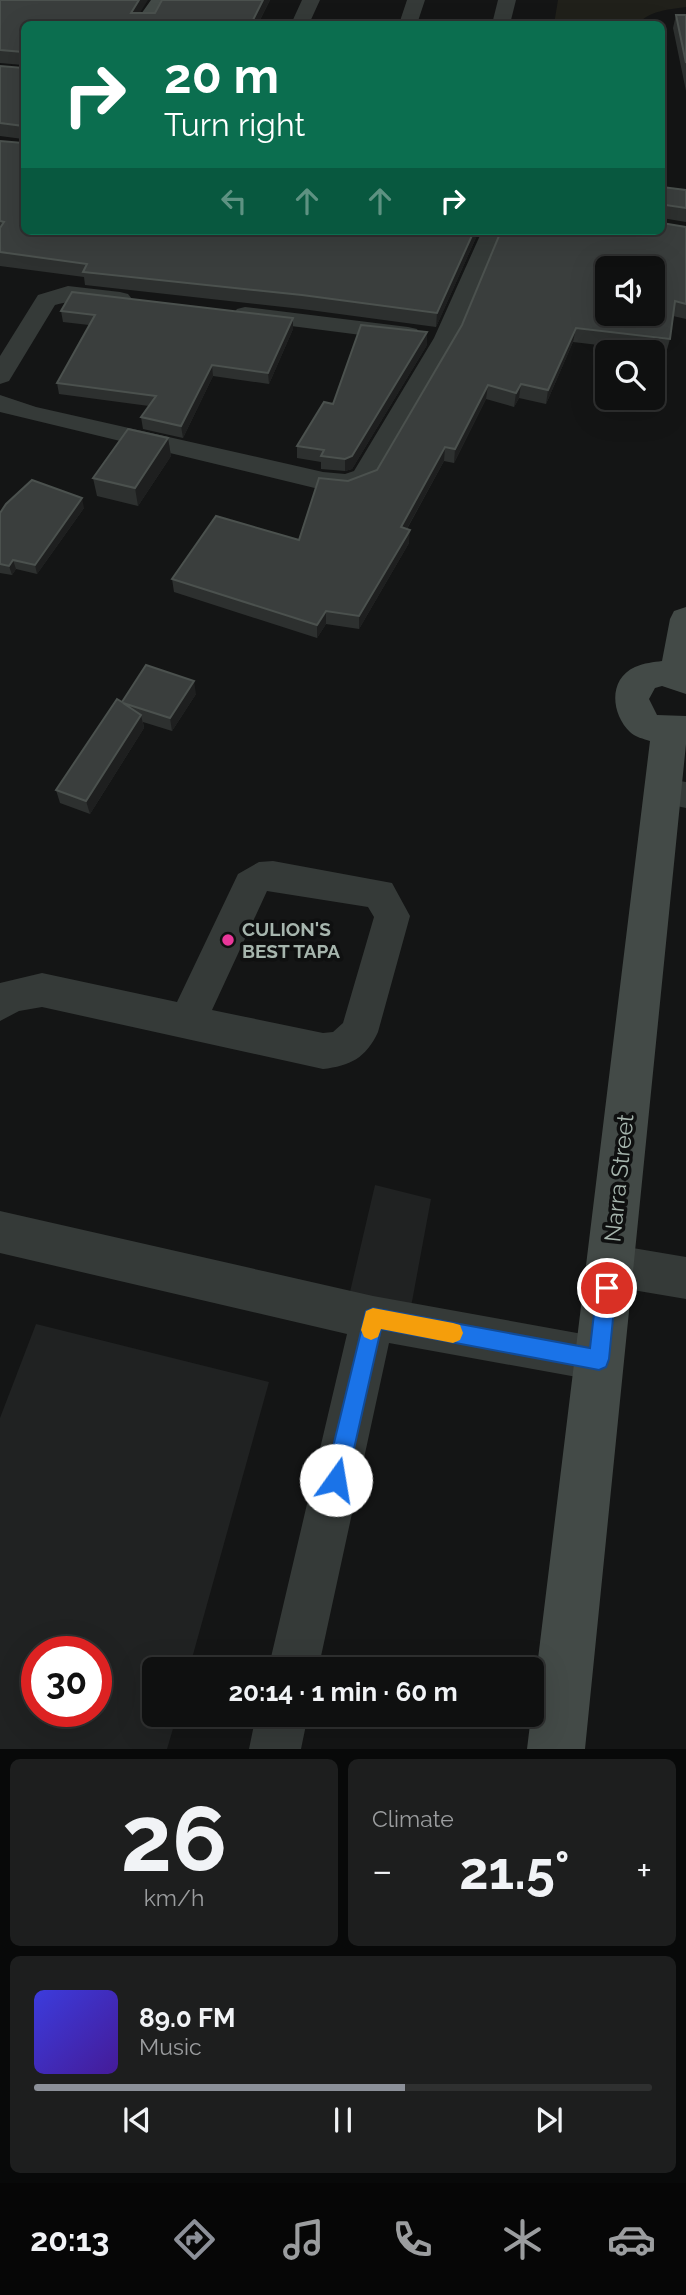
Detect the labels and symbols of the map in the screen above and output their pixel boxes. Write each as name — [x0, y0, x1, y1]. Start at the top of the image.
place label: CULION'S BEST TAPA — [242, 918, 340, 962]
marker: CULION'S BEST TAPA — [220, 932, 236, 948]
street label: Narra Street — [598, 1112, 639, 1243]
pin — [577, 1258, 637, 1318]
position arrow — [299, 1443, 373, 1517]
speed limit sign: 30 — [21, 1636, 112, 1727]

